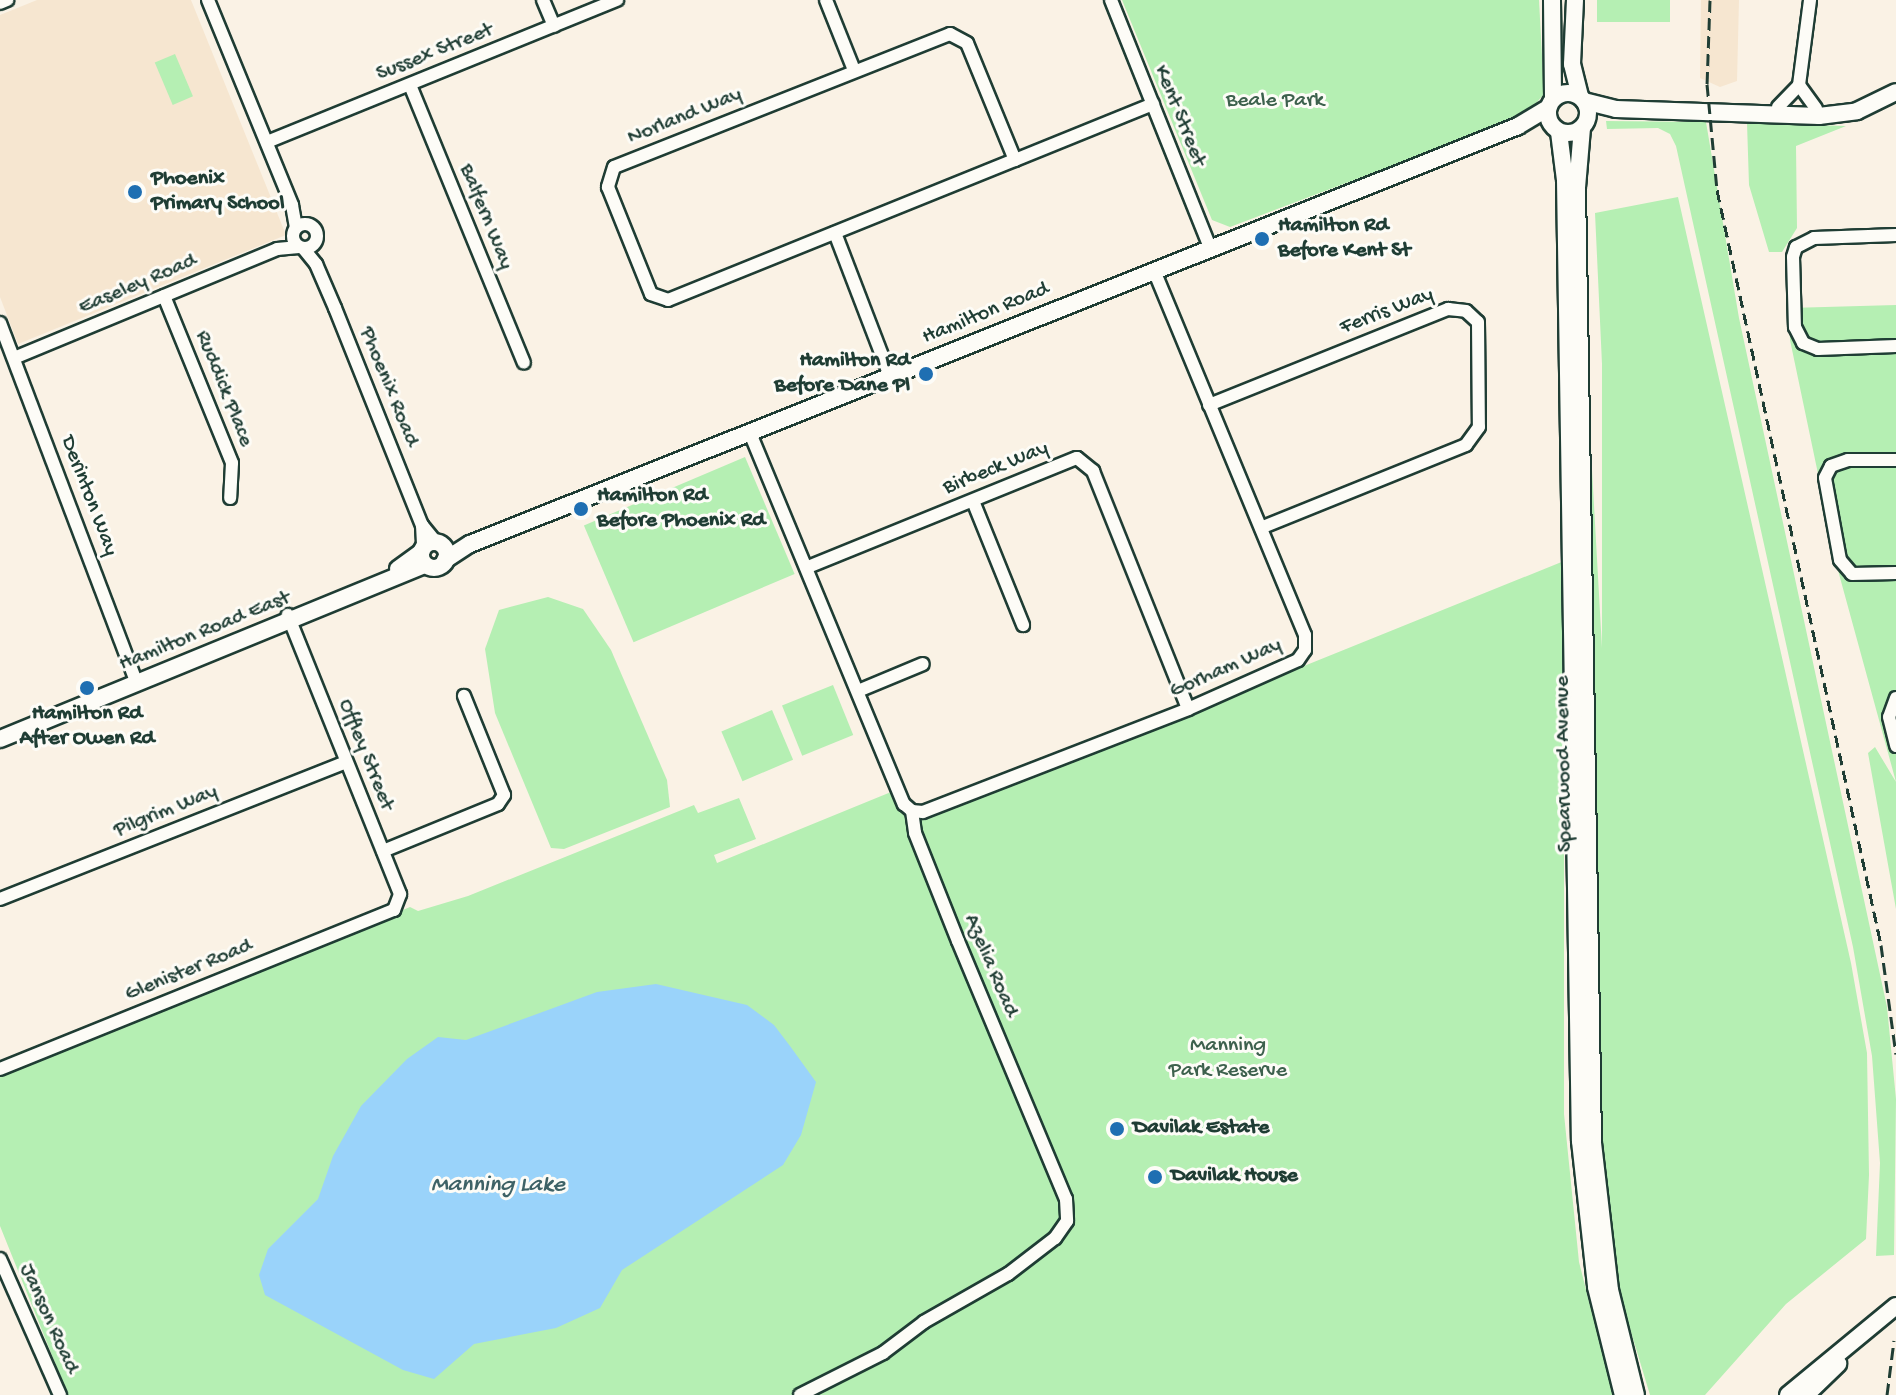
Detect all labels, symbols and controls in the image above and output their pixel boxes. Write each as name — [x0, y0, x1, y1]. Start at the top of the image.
street label: Sussex Street — [373, 18, 497, 88]
street label: Kent Street — [1147, 62, 1211, 170]
street label: Norland Way — [624, 82, 746, 152]
park label: Beale Park — [1226, 89, 1324, 115]
street label: Balfern Way — [452, 160, 518, 274]
place label: Phoenix Primary School — [151, 166, 285, 218]
marker: Phoenix Primary School — [126, 183, 144, 201]
place label: Hamilton Rd Before Kent St — [1278, 213, 1410, 264]
marker: Hamilton Rd Before Kent St — [1253, 230, 1271, 248]
street label: Easeley Road — [75, 248, 201, 322]
street label: Hamilton Road — [919, 277, 1053, 351]
street label: Ferris Way — [1337, 282, 1437, 342]
street label: Phoenix Road — [352, 323, 424, 451]
street label: Ruddick Place — [188, 327, 258, 451]
place label: Hamilton Rd Before Dane Pl — [774, 348, 910, 400]
marker: Hamilton Rd Before Dane Pl — [917, 365, 935, 383]
street label: Derinton Way — [53, 432, 123, 560]
street label: Birbeck Way — [940, 436, 1052, 502]
place label: Hamilton Rd Before Phoenix Rd — [597, 483, 765, 534]
marker: Hamilton Rd Before Phoenix Rd — [572, 500, 590, 518]
street label: Hamilton Road East — [116, 586, 294, 678]
street label: Gorham Way — [1166, 633, 1286, 705]
street label: Spearwood Avenue — [1550, 676, 1580, 852]
marker: Hamilton Rd After Owen Rd — [78, 679, 96, 697]
street label: Offley Street — [331, 696, 399, 814]
place label: Hamilton Rd After Owen Rd — [20, 701, 154, 752]
street label: Pilgrim Way — [110, 779, 222, 845]
street label: Azelia Road — [957, 911, 1023, 1021]
street label: Glenister Road — [122, 934, 256, 1008]
park label: Manning Park Reserve — [1169, 1033, 1287, 1084]
place label: Davilak Estate — [1133, 1116, 1269, 1142]
marker: Davilak Estate — [1108, 1120, 1126, 1138]
place label: Davilak House — [1171, 1164, 1298, 1190]
marker: Davilak House — [1146, 1168, 1164, 1186]
water label: Manning Lake — [431, 1172, 565, 1200]
street label: Janson Road — [12, 1260, 84, 1378]

